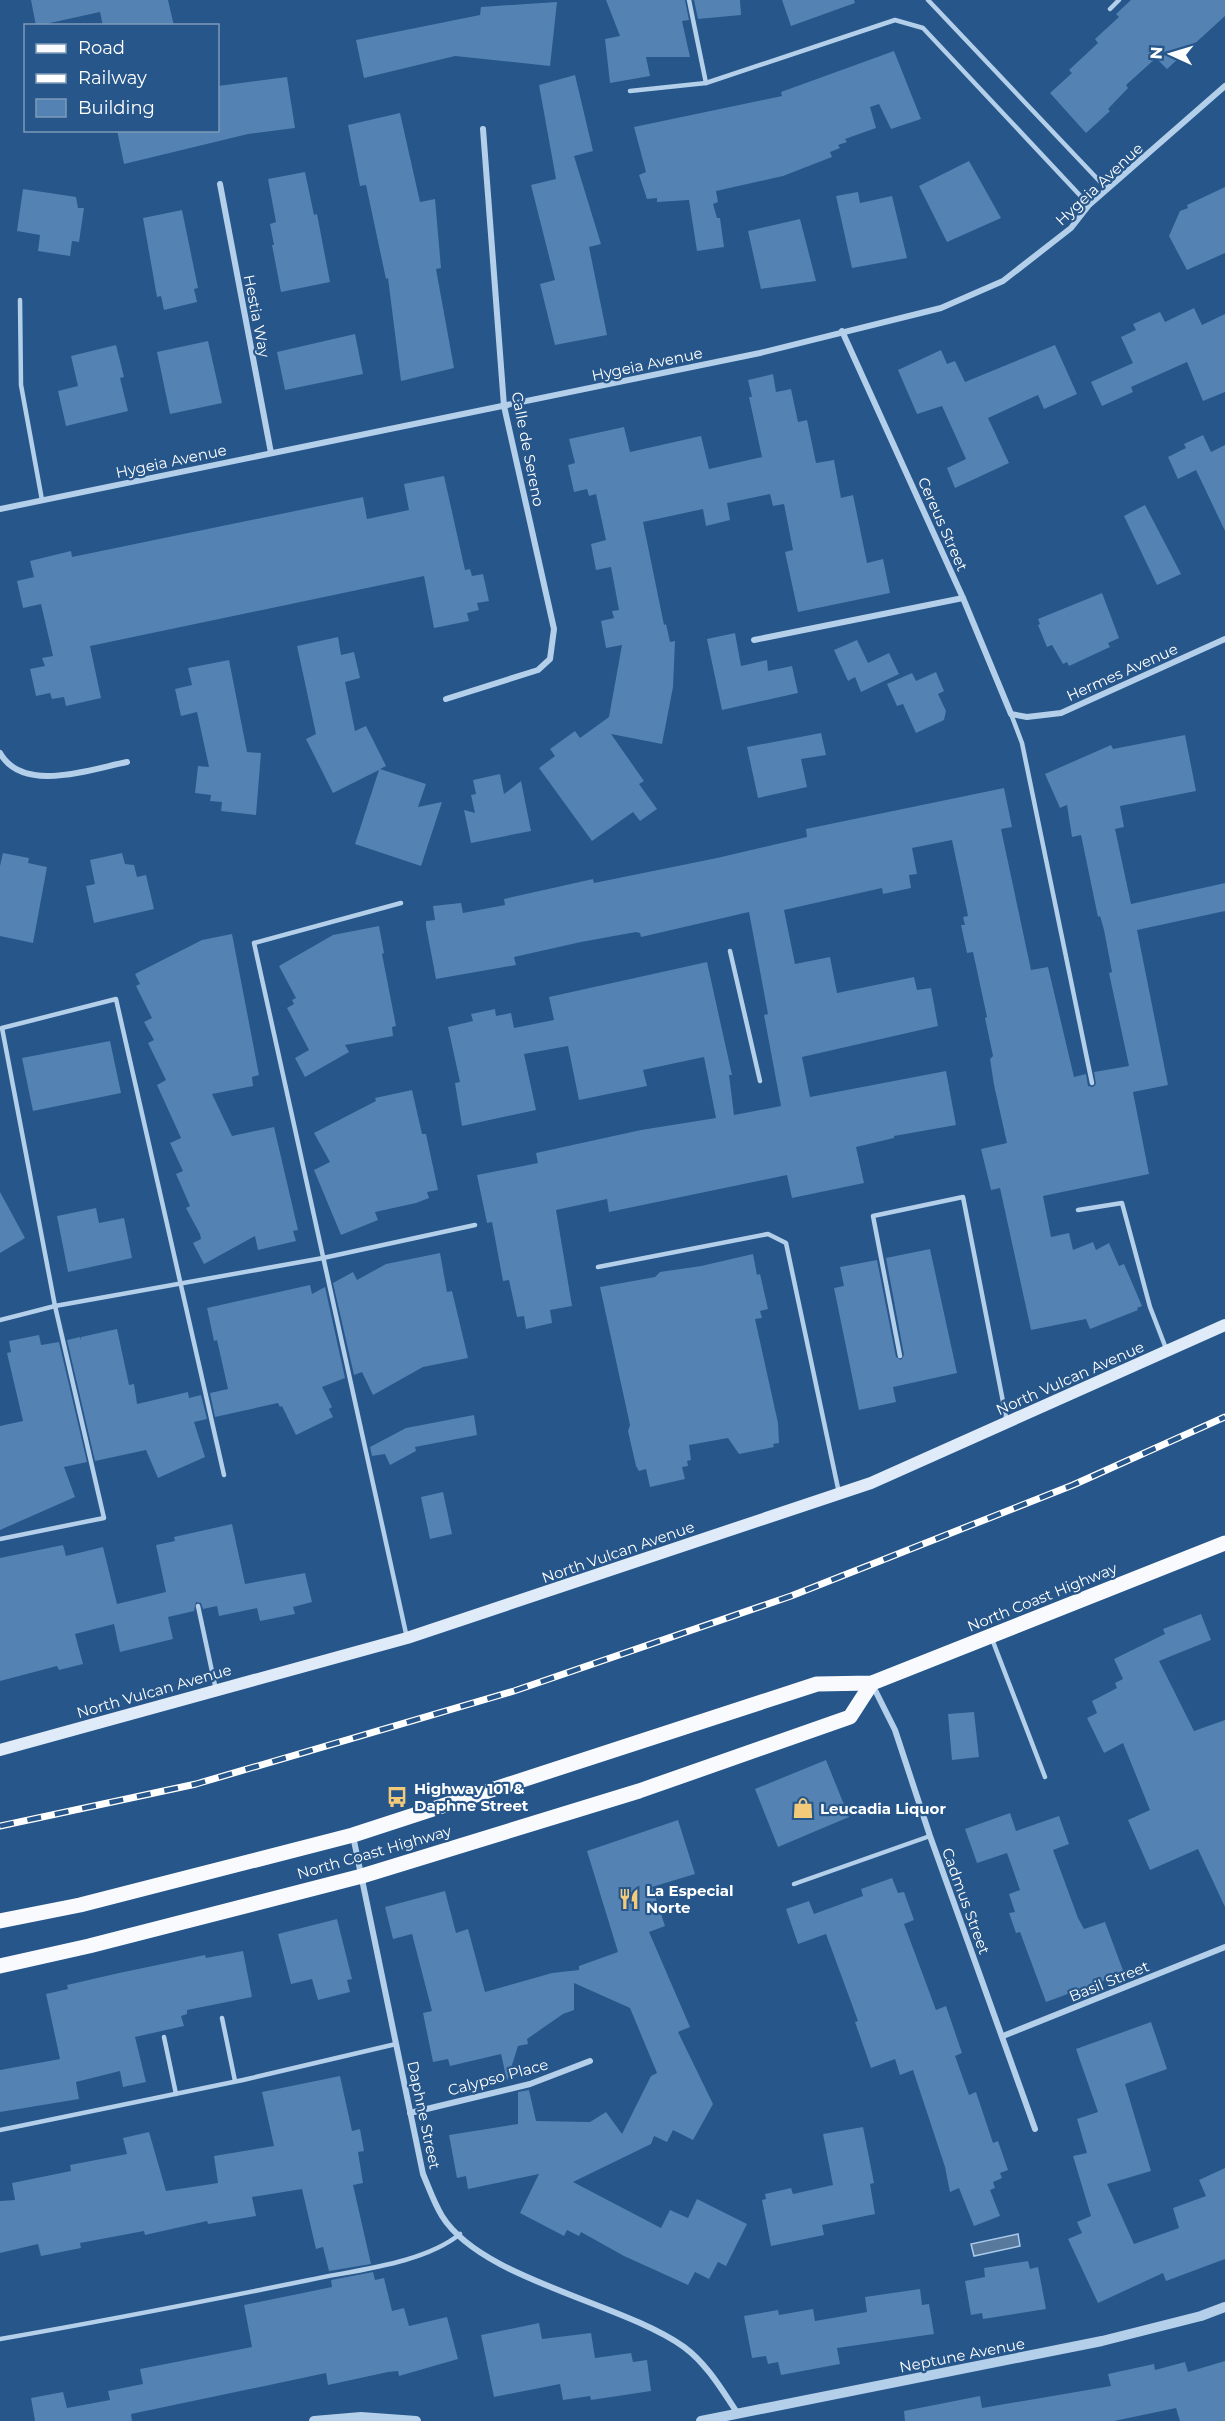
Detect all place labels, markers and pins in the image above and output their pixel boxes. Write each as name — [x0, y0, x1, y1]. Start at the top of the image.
place label: Highway 101 & Daphne Street — [414, 1779, 529, 1815]
bus stop icon: Highway 101 & Daphne Street — [385, 1785, 409, 1809]
shop icon: Leucadia Liquor — [791, 1796, 815, 1820]
place label: Leucadia Liquor — [820, 1799, 946, 1818]
place label: La Especial Norte — [646, 1881, 734, 1917]
restaurant icon: La Especial Norte — [617, 1887, 641, 1911]

